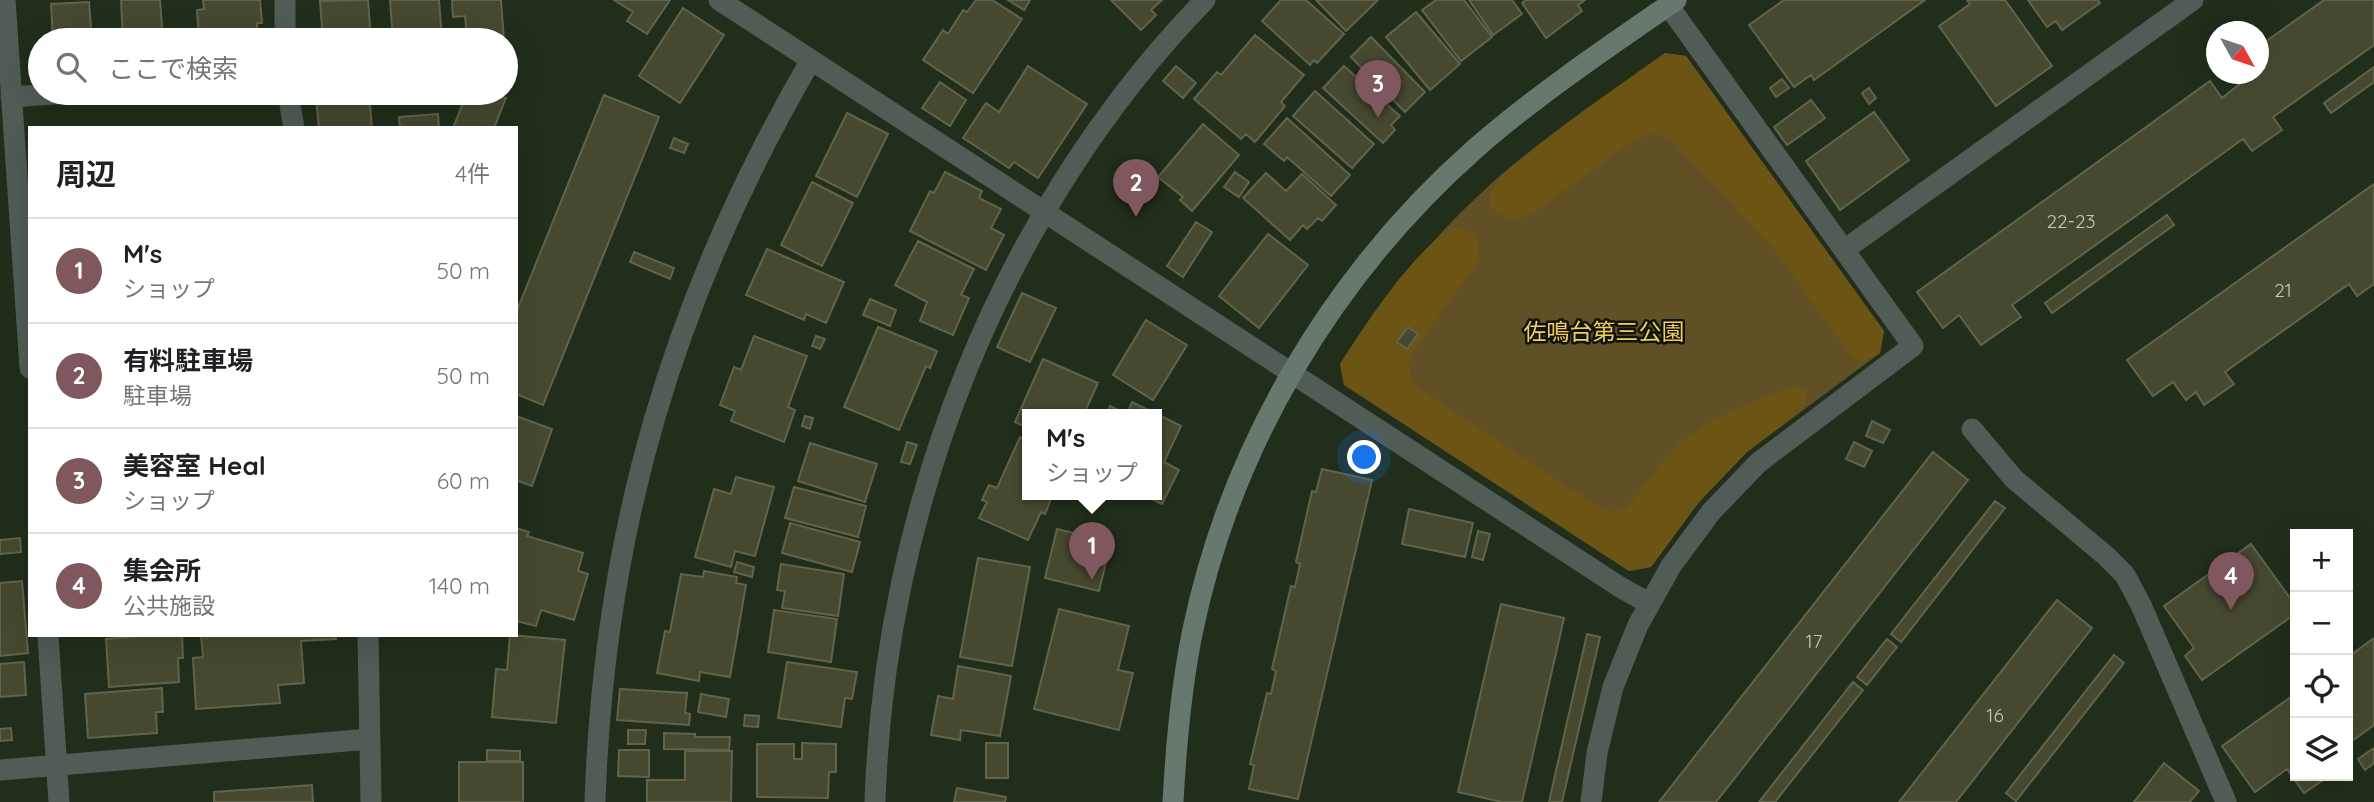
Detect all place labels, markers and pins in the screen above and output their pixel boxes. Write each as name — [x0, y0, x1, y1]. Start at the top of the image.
pin: 3 — [1355, 60, 1401, 118]
pin: 2 — [1113, 159, 1159, 217]
pin: 1 — [1069, 522, 1115, 580]
pin: 4 — [2208, 552, 2254, 610]

